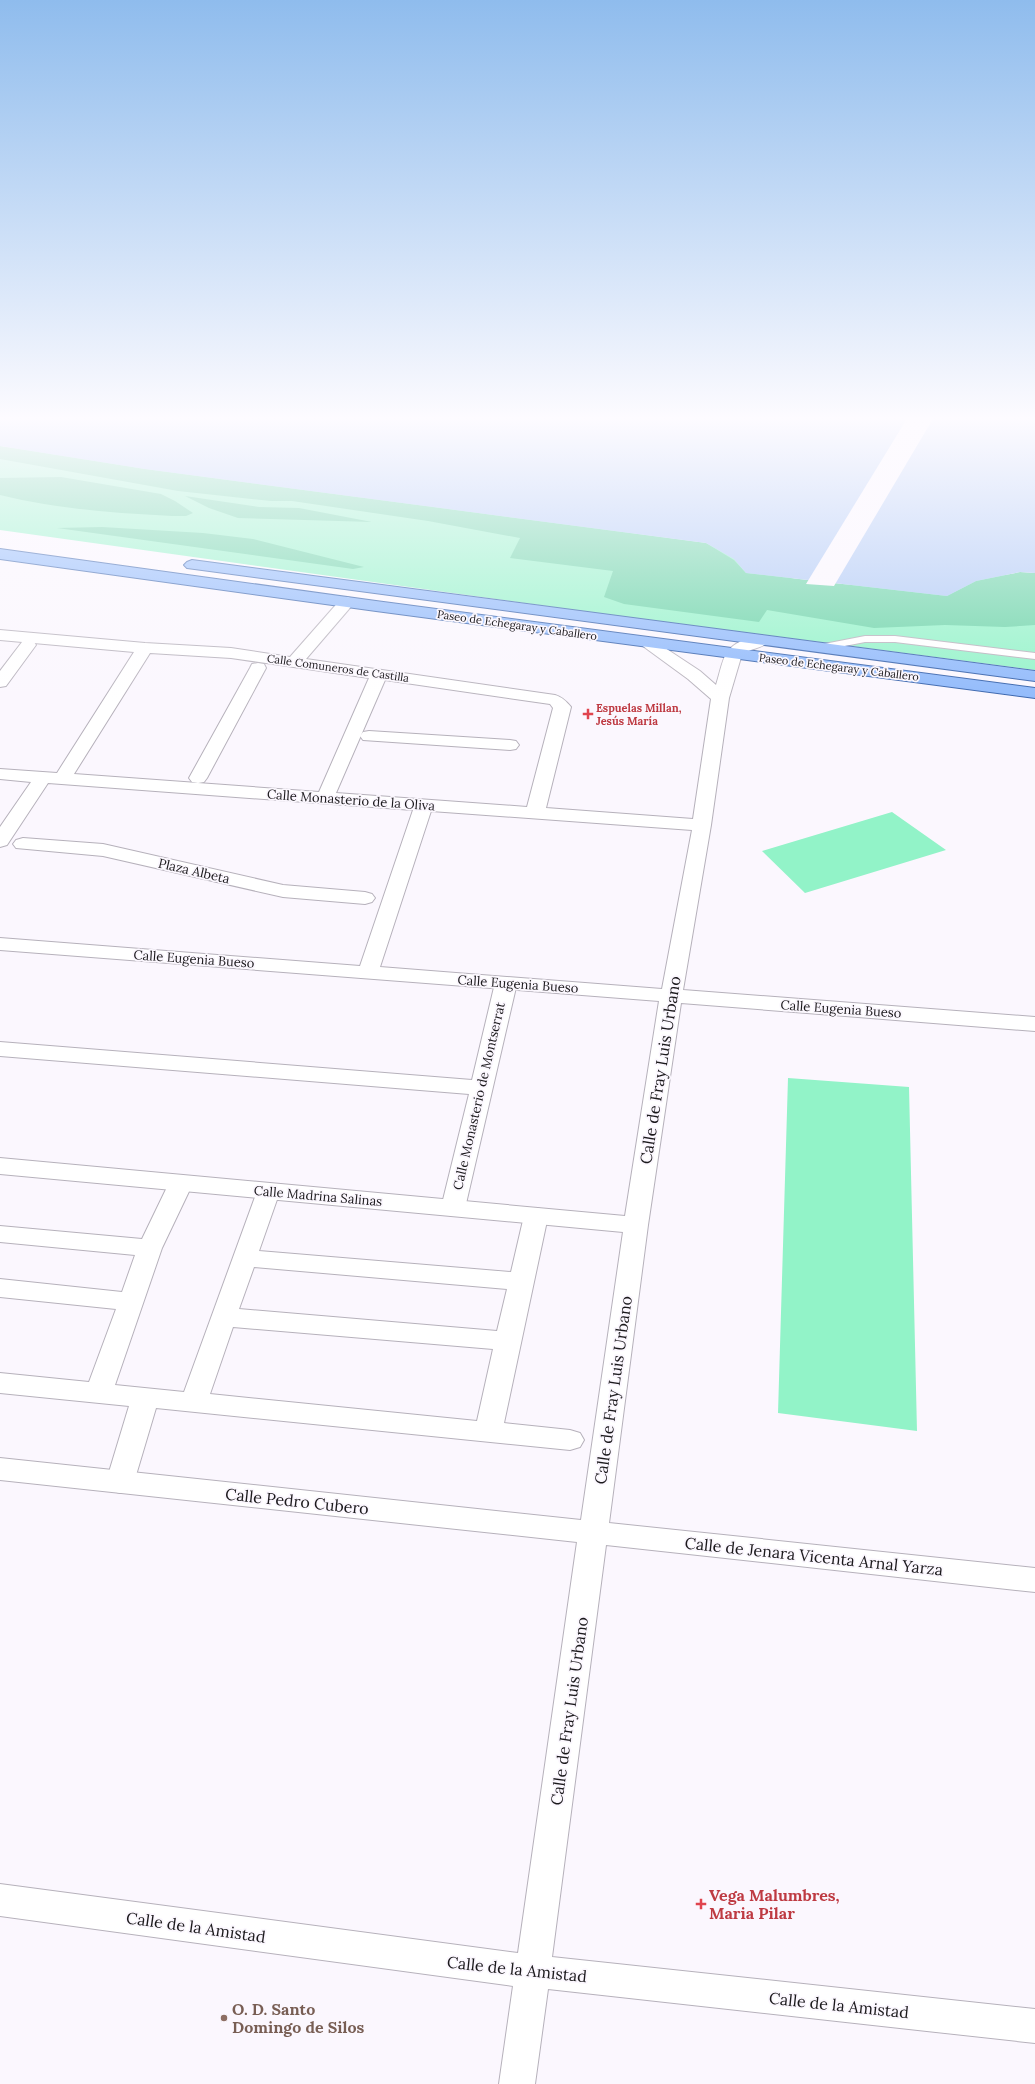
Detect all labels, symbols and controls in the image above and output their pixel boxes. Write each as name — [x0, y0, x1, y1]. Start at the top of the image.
street label: Paseo de Echegaray y Caballero — [436, 607, 598, 643]
street label: Paseo de Echegaray y Caballero — [758, 650, 920, 684]
street label: Calle Comuneros de Castilla — [266, 651, 410, 685]
place label: Espuelas Millan, Jesús María — [596, 701, 682, 728]
marker: Espuelas Millan, Jesús María — [583, 709, 593, 719]
street label: Calle Monasterio de la Oliva — [266, 786, 436, 814]
street label: Plaza Albeta — [157, 855, 232, 888]
street label: Calle Eugenia Bueso — [133, 946, 255, 972]
street label: Calle Eugenia Bueso — [457, 971, 579, 997]
street label: Calle de Fray Luis Urbano — [635, 975, 685, 1165]
street label: Calle Eugenia Bueso — [780, 996, 902, 1022]
street label: Calle Monasterio de Montserrat — [449, 1000, 509, 1192]
street label: Calle Madrina Salinas — [253, 1182, 383, 1210]
street label: Calle de Fray Luis Urbano — [590, 1294, 636, 1486]
street label: Calle Pedro Cubero — [224, 1484, 370, 1518]
street label: Calle de Jenara Vicenta Arnal Yarza — [684, 1532, 944, 1580]
street label: Calle de Fray Luis Urbano — [546, 1615, 592, 1807]
place label: Vega Malumbres, Maria Pilar — [709, 1885, 840, 1923]
marker: Vega Malumbres, Maria Pilar — [696, 1899, 706, 1909]
street label: Calle de la Amistad — [125, 1907, 267, 1947]
street label: Calle de la Amistad — [446, 1952, 588, 1986]
street label: Calle de la Amistad — [768, 1988, 910, 2022]
place label: O. D. Santo Domingo de Silos — [232, 1999, 364, 2037]
marker: O. D. Santo Domingo de Silos — [219, 2013, 229, 2023]

